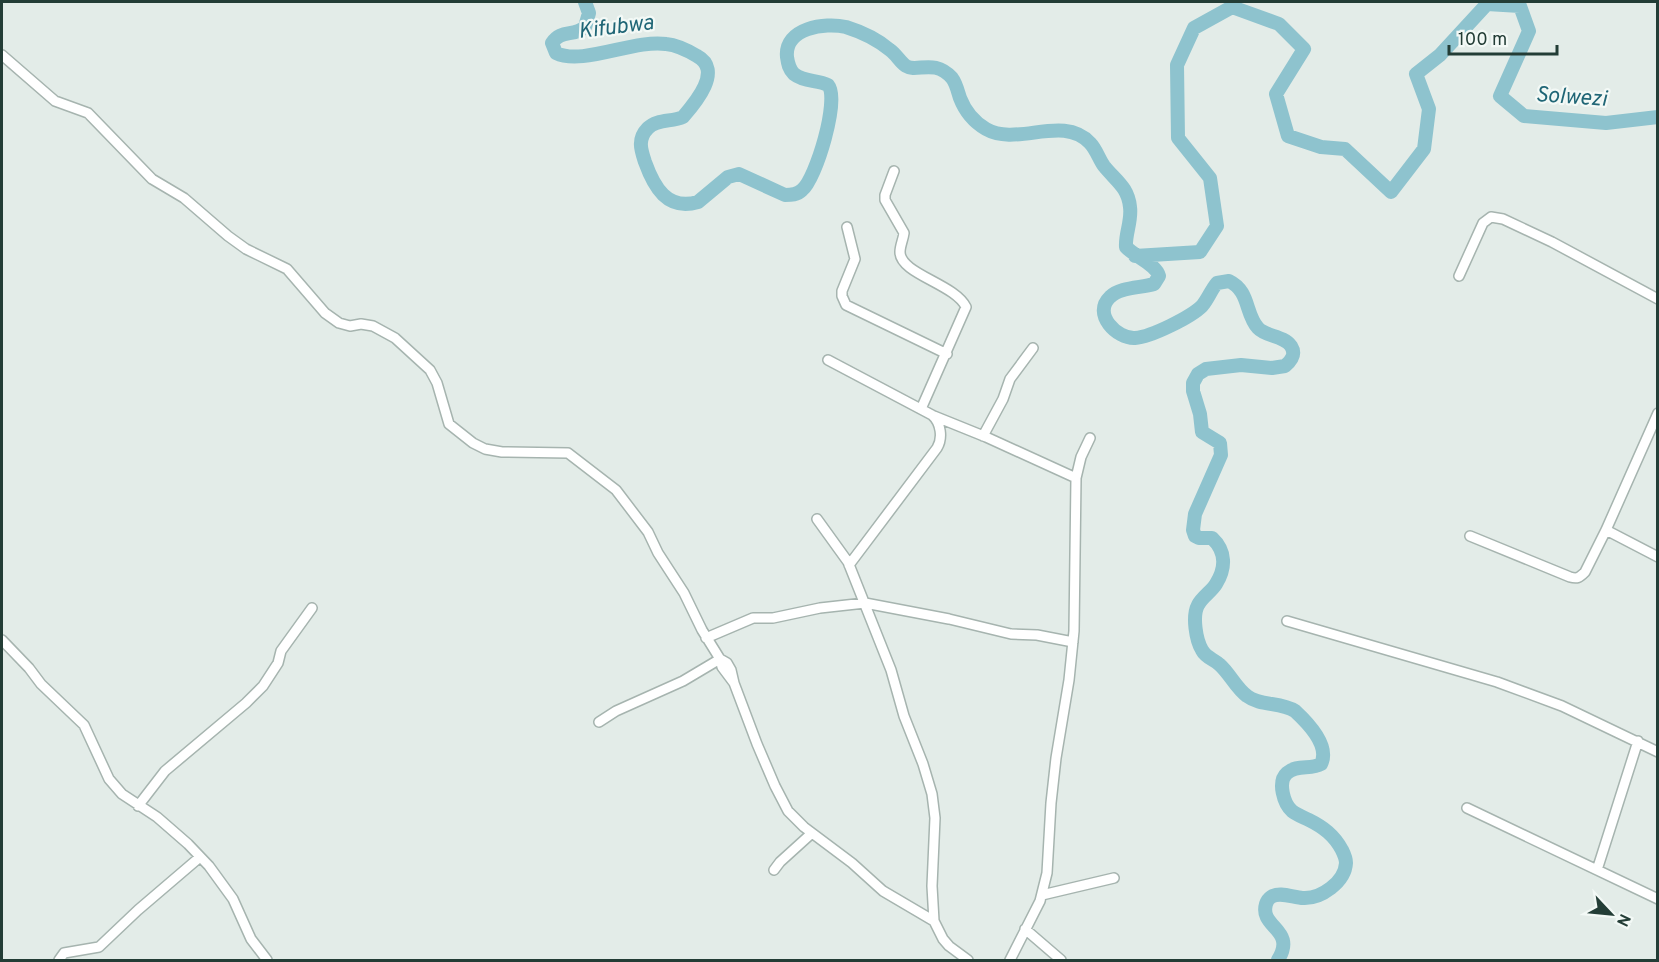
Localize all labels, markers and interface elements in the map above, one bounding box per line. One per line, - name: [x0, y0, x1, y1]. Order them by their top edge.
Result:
- water label: Kifubwa: [577, 10, 656, 46]
- scale bar: [1449, 18, 1557, 56]
- text: 100 m: [1458, 29, 1507, 52]
- water label: Solwezi: [1534, 82, 1609, 114]
- north arrow: [1581, 884, 1641, 944]
- text: N: [1611, 910, 1634, 929]

